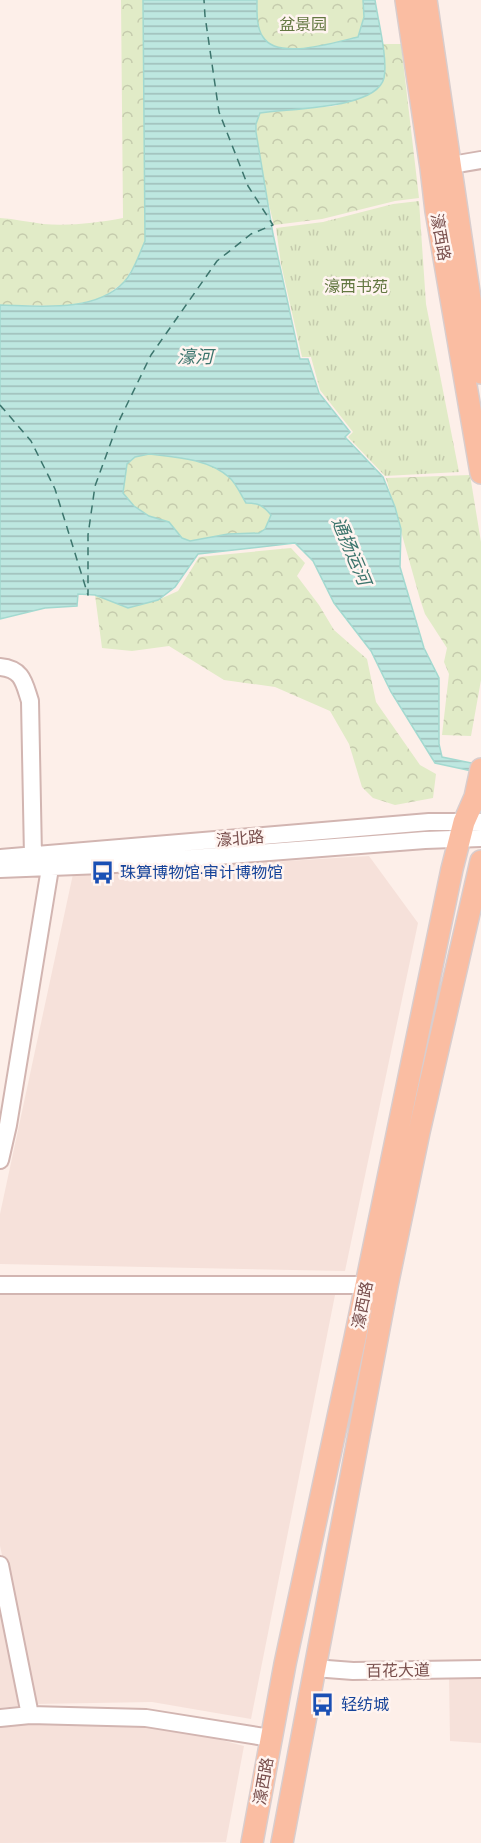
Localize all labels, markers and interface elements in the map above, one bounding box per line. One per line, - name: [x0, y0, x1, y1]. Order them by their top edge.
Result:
- park label: 盆景园: [279, 14, 327, 34]
- street label: 濠西路: [427, 212, 455, 262]
- park label: 濠西书苑: [324, 276, 388, 296]
- water label: 濠河: [177, 345, 216, 368]
- water label: 通扬运河: [327, 513, 377, 591]
- street label: 濠北路: [215, 826, 265, 850]
- bus stop icon: 珠算博物馆·审计博物馆: [89, 859, 115, 885]
- place label: 珠算博物馆·审计博物馆: [120, 862, 283, 882]
- street label: 濠西路: [348, 1280, 376, 1330]
- street label: 百花大道: [366, 1659, 430, 1681]
- bus stop icon: 轻纺城: [310, 1691, 336, 1717]
- place label: 轻纺城: [341, 1694, 389, 1714]
- street label: 濠西路: [249, 1756, 277, 1806]

